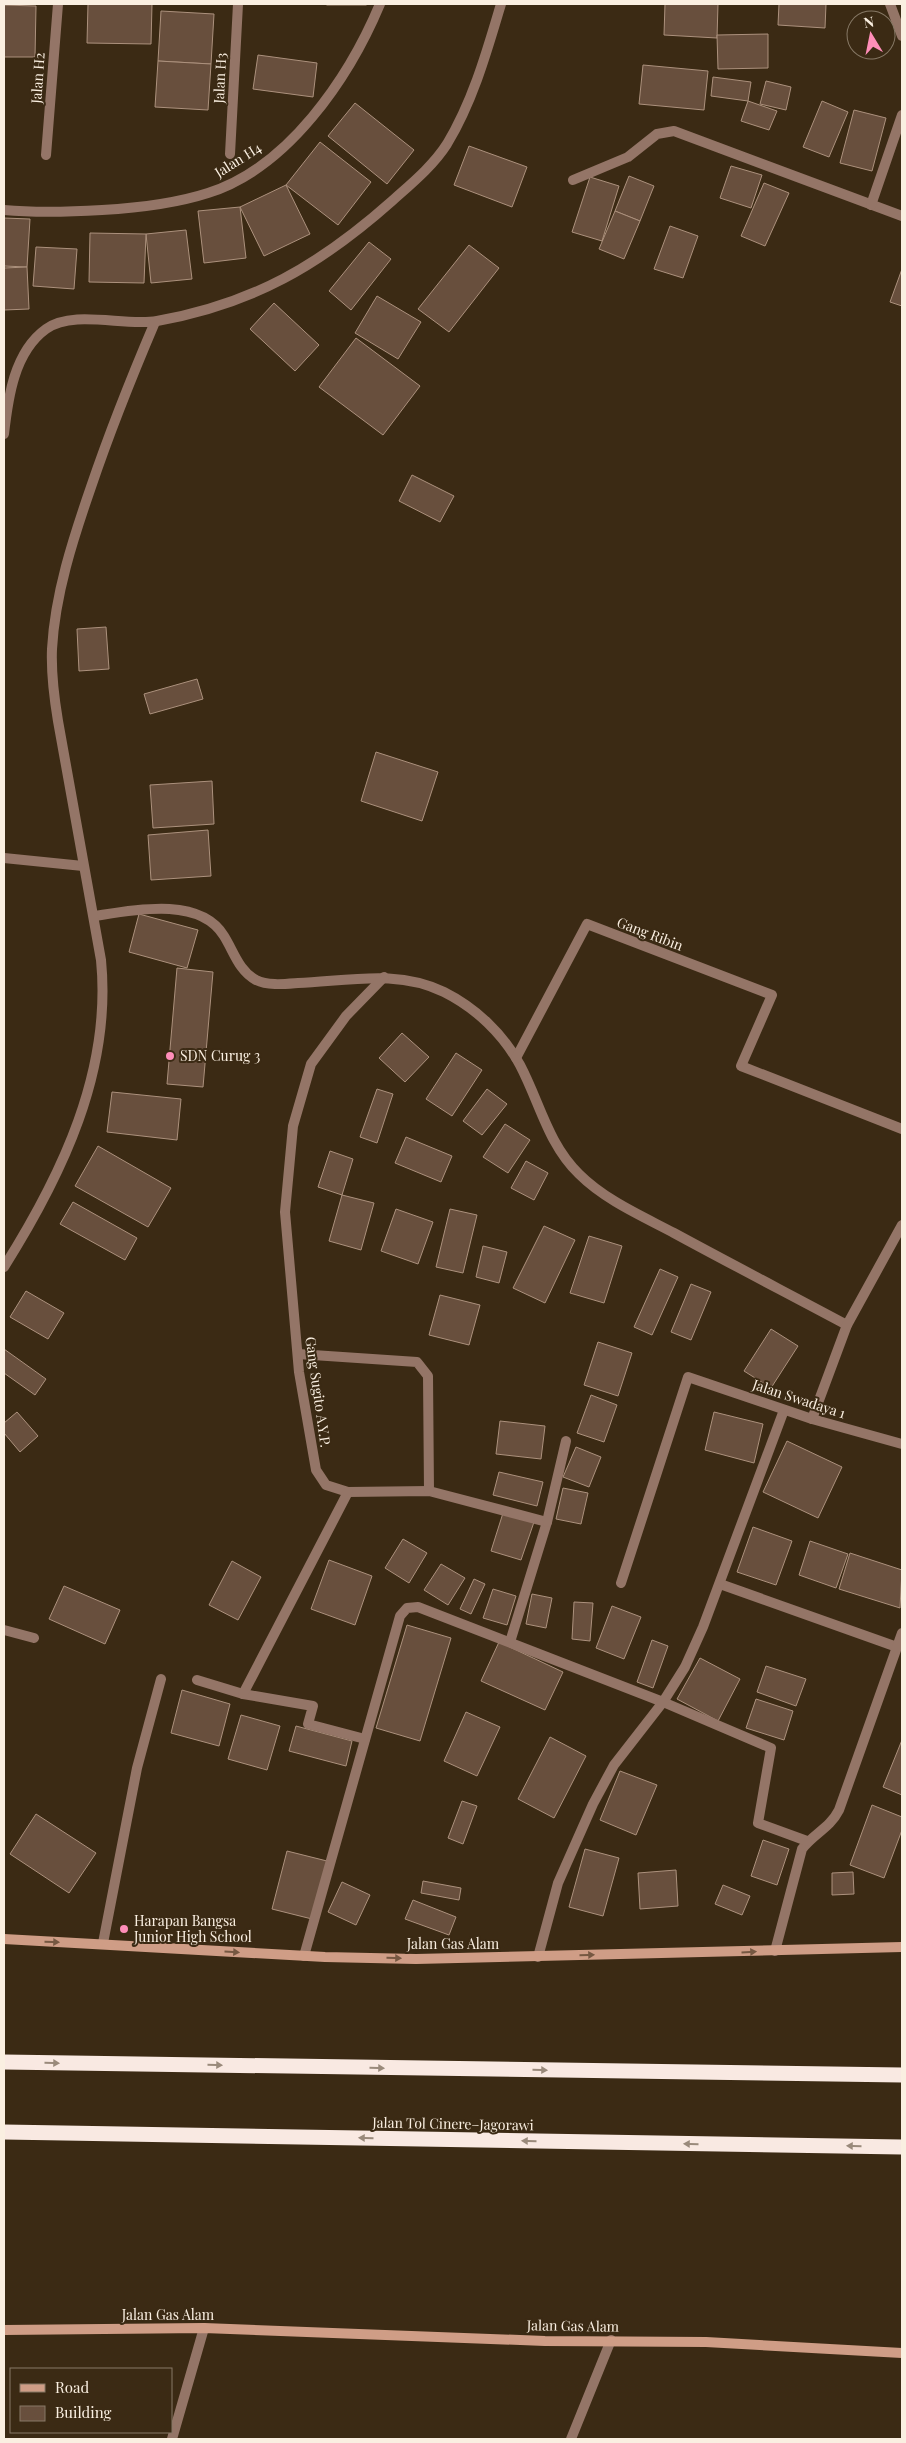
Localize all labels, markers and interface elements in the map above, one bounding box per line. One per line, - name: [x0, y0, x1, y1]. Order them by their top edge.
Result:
- north arrow: [846, 10, 896, 60]
- text: N: [862, 11, 875, 32]
- street label: Jalan H2: [26, 51, 49, 105]
- street label: Jalan H3: [209, 52, 230, 105]
- street label: Jalan H4: [210, 138, 265, 182]
- street label: Gang Ribin: [614, 912, 687, 955]
- place label: SDN Curug 3: [180, 1046, 260, 1065]
- marker: SDN Curug 3: [164, 1050, 176, 1062]
- street label: Gang Sugito A.Y.P.: [301, 1335, 336, 1449]
- street label: Jalan Swadaya 1: [749, 1374, 848, 1423]
- place label: Harapan Bangsa Junior High School: [133, 1911, 252, 1946]
- marker: Harapan Bangsa Junior High School: [118, 1923, 130, 1935]
- street label: Jalan Gas Alam: [406, 1934, 500, 1953]
- one-way arrow: [45, 1938, 61, 1946]
- one-way arrow: [224, 1948, 240, 1956]
- one-way arrow: [741, 1948, 757, 1956]
- one-way arrow: [579, 1951, 595, 1959]
- one-way arrow: [387, 1955, 403, 1963]
- one-way arrow: [45, 2059, 61, 2067]
- one-way arrow: [207, 2062, 223, 2070]
- one-way arrow: [370, 2064, 386, 2072]
- one-way arrow: [532, 2066, 548, 2074]
- street label: Jalan Tol Cinere–Jagorawi: [371, 2113, 534, 2134]
- one-way arrow: [358, 2134, 374, 2142]
- one-way arrow: [520, 2137, 536, 2145]
- one-way arrow: [683, 2140, 699, 2148]
- one-way arrow: [845, 2142, 861, 2150]
- street label: Jalan Gas Alam: [121, 2305, 215, 2324]
- street label: Jalan Gas Alam: [526, 2315, 620, 2336]
- legend: [10, 2368, 172, 2433]
- text: Road: [55, 2377, 89, 2397]
- text: Building: [55, 2402, 112, 2422]

